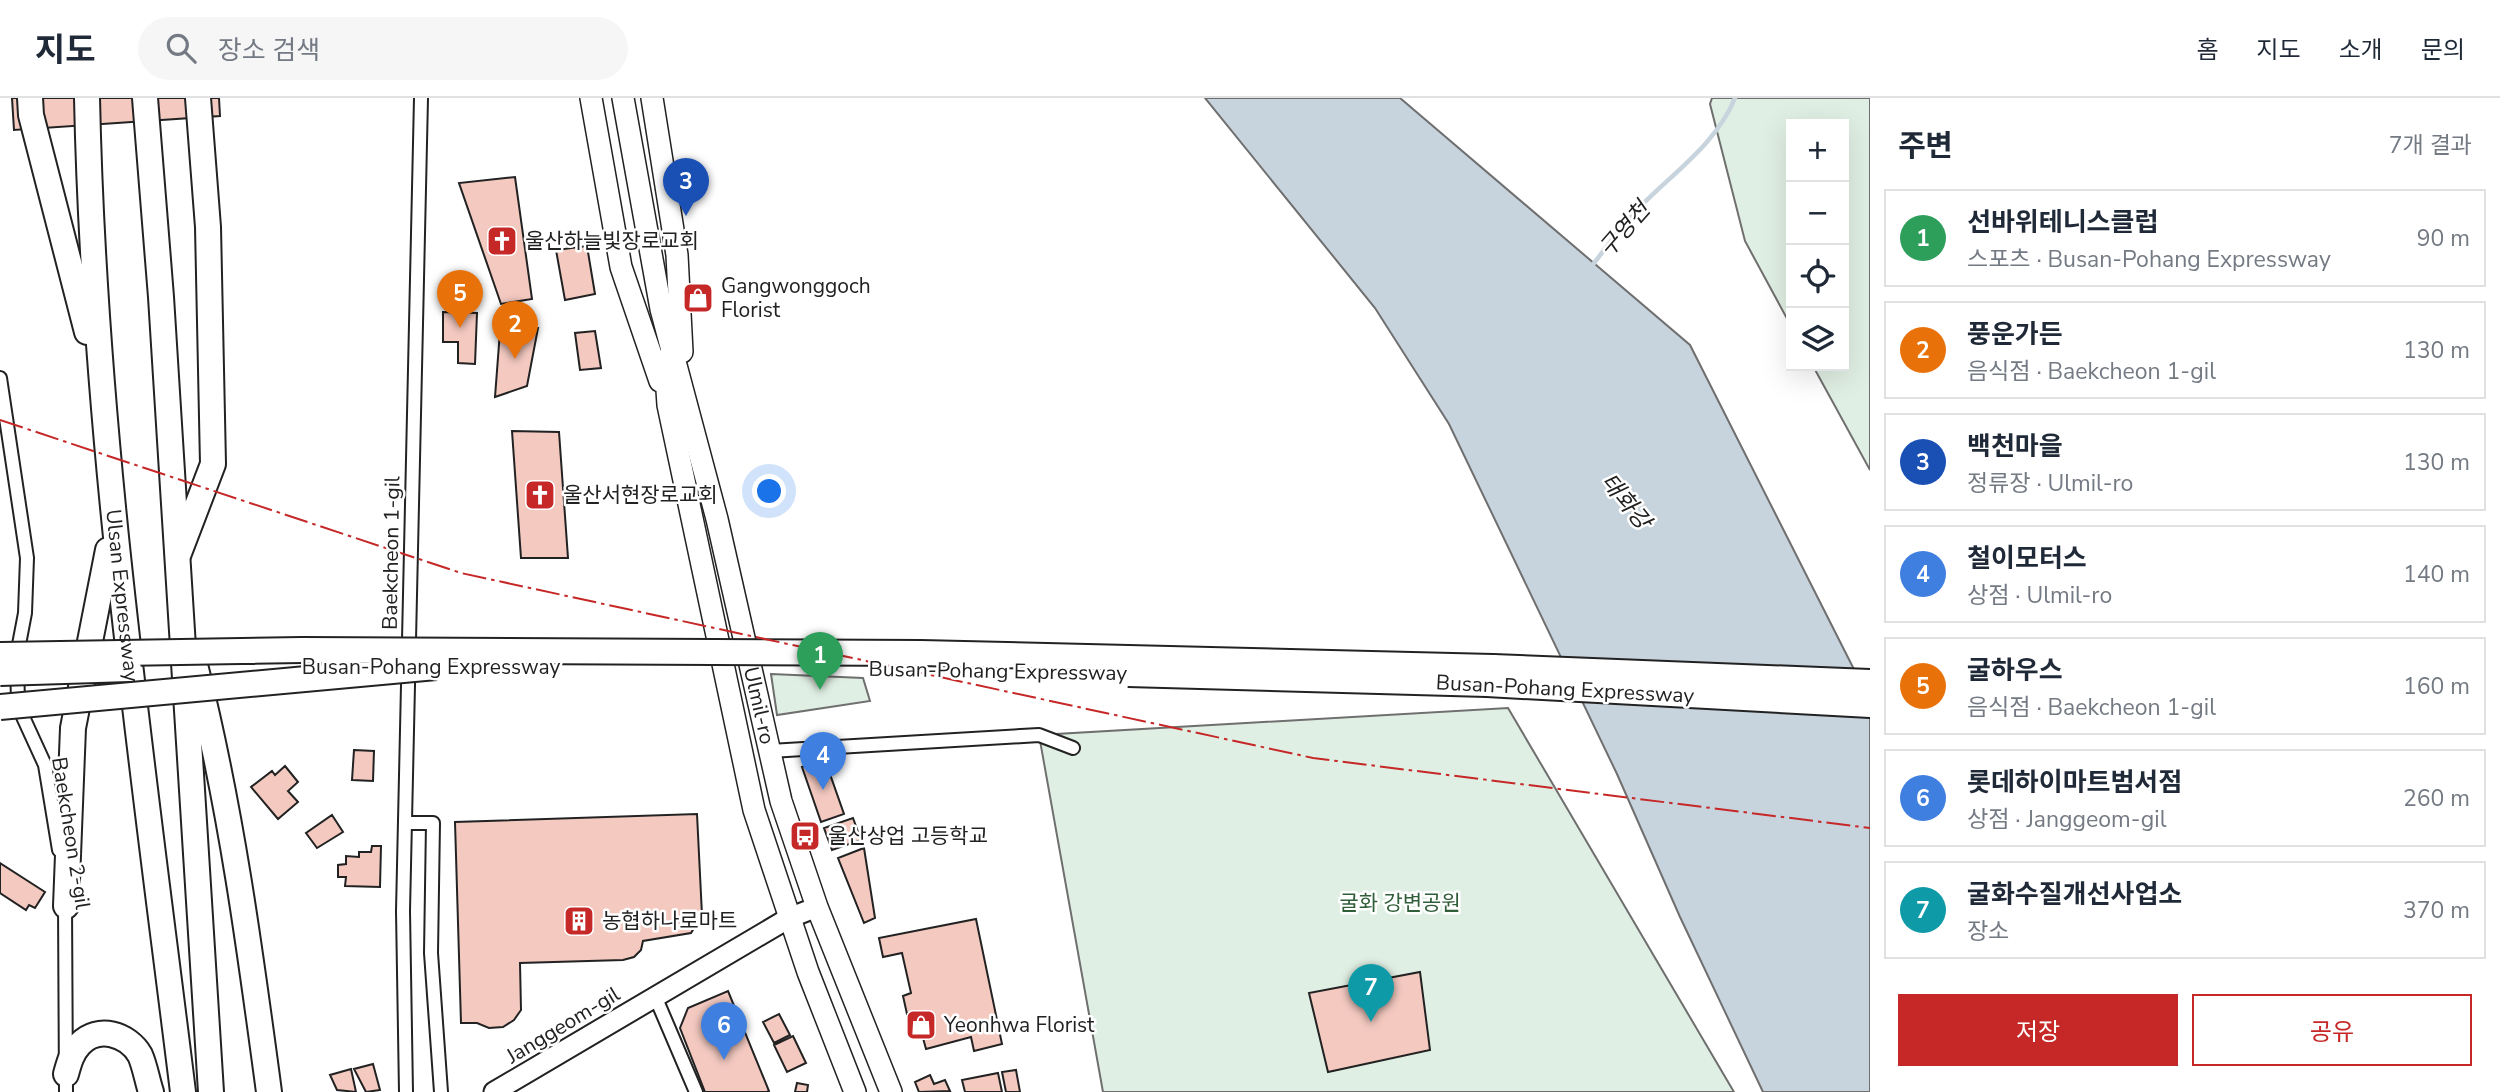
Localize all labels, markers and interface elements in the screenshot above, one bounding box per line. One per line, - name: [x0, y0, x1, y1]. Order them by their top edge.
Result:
- search box: [138, 17, 628, 80]
- text: 지도: [35, 28, 96, 73]
- icon: search: [162, 29, 200, 67]
- text: 장소 검색: [218, 33, 320, 68]
- text: 홈: [2196, 34, 2218, 66]
- text: 지도: [2256, 34, 2301, 66]
- text: 소개: [2339, 34, 2383, 66]
- text: 문의: [2421, 34, 2465, 66]
- map controls: [1786, 119, 1849, 371]
- button: +: [1786, 119, 1849, 182]
- text: 주변: [1898, 126, 1953, 167]
- text: 7개 결과: [2389, 130, 2472, 161]
- pin: 3: [663, 158, 709, 216]
- button: −: [1786, 182, 1849, 245]
- water label: 구영천: [1592, 193, 1659, 263]
- text: 선바위테니스클럽: [1967, 205, 2158, 240]
- text: 1: [1916, 223, 1930, 254]
- text: 90 m: [2417, 223, 2470, 254]
- church icon: 울산하늘빛장로교회: [485, 224, 519, 258]
- place label: 울산하늘빛장로교회: [525, 227, 699, 255]
- text: 스포츠 · Busan-Pohang Expressway: [1967, 244, 2331, 275]
- button: locate: [1786, 245, 1849, 308]
- pin: 5: [437, 270, 483, 328]
- place label: Gangwonggoch Florist: [721, 272, 871, 324]
- shop icon: Gangwonggoch Florist: [681, 281, 715, 315]
- pin: 2: [492, 301, 538, 359]
- button: layers: [1786, 308, 1849, 371]
- text: 풍운가든: [1967, 317, 2063, 352]
- text: 2: [1916, 335, 1930, 366]
- text: 130 m: [2403, 335, 2470, 366]
- text: 음식점 · Baekcheon 1-gil: [1967, 356, 2216, 387]
- text: 백천마을: [1967, 429, 2063, 464]
- text: 3: [1916, 447, 1930, 478]
- text: 130 m: [2403, 447, 2470, 478]
- water label: 태화강: [1594, 467, 1659, 538]
- text: 정류장 · Ulmil-ro: [1967, 468, 2133, 499]
- your location: [752, 474, 786, 508]
- street label: Baekcheon 1-gil: [376, 475, 406, 630]
- church icon: 울산서현장로교회: [523, 478, 557, 512]
- place label: 울산서현장로교회: [563, 481, 718, 509]
- street label: Ulsan Expressway: [99, 508, 146, 684]
- text: 철이모터스: [1967, 541, 2087, 576]
- text: 4: [1916, 559, 1930, 590]
- text: 140 m: [2403, 559, 2470, 590]
- text: 상점 · Ulmil-ro: [1967, 580, 2112, 611]
- pin: 1: [797, 632, 843, 690]
- street label: Busan-Pohang Expressway: [302, 653, 560, 681]
- text: 굴하우스: [1967, 653, 2063, 688]
- street label: Busan-Pohang Expressway: [868, 655, 1128, 687]
- street label: Ulmil-ro: [737, 664, 782, 747]
- street label: Busan-Pohang Expressway: [1435, 668, 1695, 710]
- text: 5: [1916, 671, 1930, 702]
- text: 160 m: [2403, 671, 2470, 702]
- text: 음식점 · Baekcheon 1-gil: [1967, 692, 2216, 723]
- pin: 4: [800, 732, 846, 790]
- street label: Baekcheon 2-gil: [45, 755, 97, 912]
- text: 롯데하이마트범서점: [1967, 765, 2182, 800]
- text: 6: [1916, 783, 1930, 814]
- text: 260 m: [2403, 783, 2470, 814]
- text: 상점 · Janggeom-gil: [1967, 804, 2166, 835]
- bus stop icon: 울산상업 고등학교: [788, 819, 822, 853]
- place label: 울산상업 고등학교: [828, 822, 988, 850]
- text: 굴화수질개선사업소: [1967, 877, 2182, 912]
- park label: 굴화 강변공원: [1339, 889, 1461, 917]
- text: 7: [1916, 895, 1930, 926]
- text: 370 m: [2403, 895, 2470, 926]
- building icon: 농협하나로마트: [562, 904, 596, 938]
- place label: 농협하나로마트: [602, 907, 737, 935]
- text: 장소: [1967, 916, 2009, 947]
- pin: 7: [1348, 964, 1394, 1022]
- street label: Janggeom-gil: [500, 980, 626, 1070]
- button: 저장: [1898, 994, 2178, 1066]
- button: 공유: [2192, 994, 2472, 1066]
- pin: 6: [701, 1002, 747, 1060]
- shop icon: Yeonhwa Florist: [904, 1008, 938, 1042]
- place label: Yeonhwa Florist: [943, 1011, 1095, 1039]

